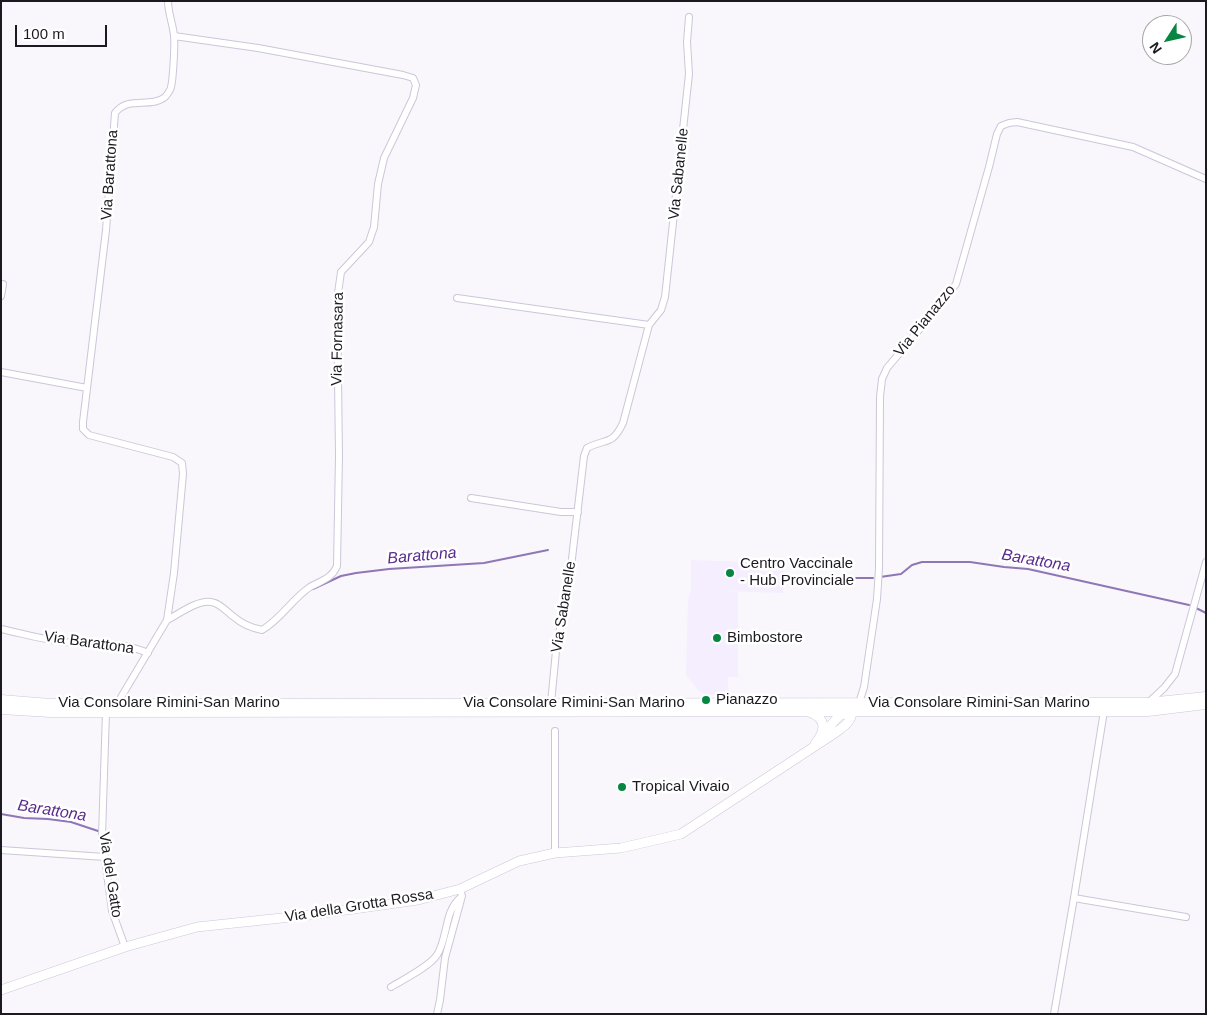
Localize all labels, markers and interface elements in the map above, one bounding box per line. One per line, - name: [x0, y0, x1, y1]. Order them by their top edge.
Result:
- scale bar: [18, 15, 110, 47]
- north arrow: [1142, 15, 1192, 65]
- text: 100 m: [23, 25, 65, 42]
- text: N: [1146, 39, 1165, 57]
- street label: Via Sabanelle: [665, 127, 693, 221]
- street label: Via Barattona: [98, 129, 122, 221]
- street label: Via Pianazzo: [891, 281, 959, 361]
- street label: Via Fornasara: [328, 292, 348, 386]
- water label: Barattona: [387, 543, 457, 569]
- water label: Barattona: [1000, 546, 1072, 576]
- place label: Centro Vaccinale - Hub Provinciale: [740, 555, 854, 590]
- street label: Via Sabanelle: [548, 560, 580, 654]
- marker: Centro Vaccinale - Hub Provinciale: [724, 567, 736, 579]
- street label: Via Barattona: [43, 628, 135, 658]
- place label: Bimbostore: [727, 629, 803, 647]
- marker: Bimbostore: [711, 632, 723, 644]
- place label: Pianazzo: [716, 691, 778, 709]
- street label: Via Consolare Rimini-San Marino: [58, 694, 280, 712]
- street label: Via Consolare Rimini-San Marino: [463, 694, 685, 712]
- marker: Pianazzo: [700, 694, 712, 706]
- street label: Via Consolare Rimini-San Marino: [868, 694, 1090, 712]
- place label: Tropical Vivaio: [632, 778, 730, 796]
- marker: Tropical Vivaio: [616, 781, 628, 793]
- water label: Barattona: [16, 796, 88, 826]
- street label: Via del Gatto: [94, 831, 126, 919]
- street label: Via della Grotta Rossa: [284, 885, 434, 927]

